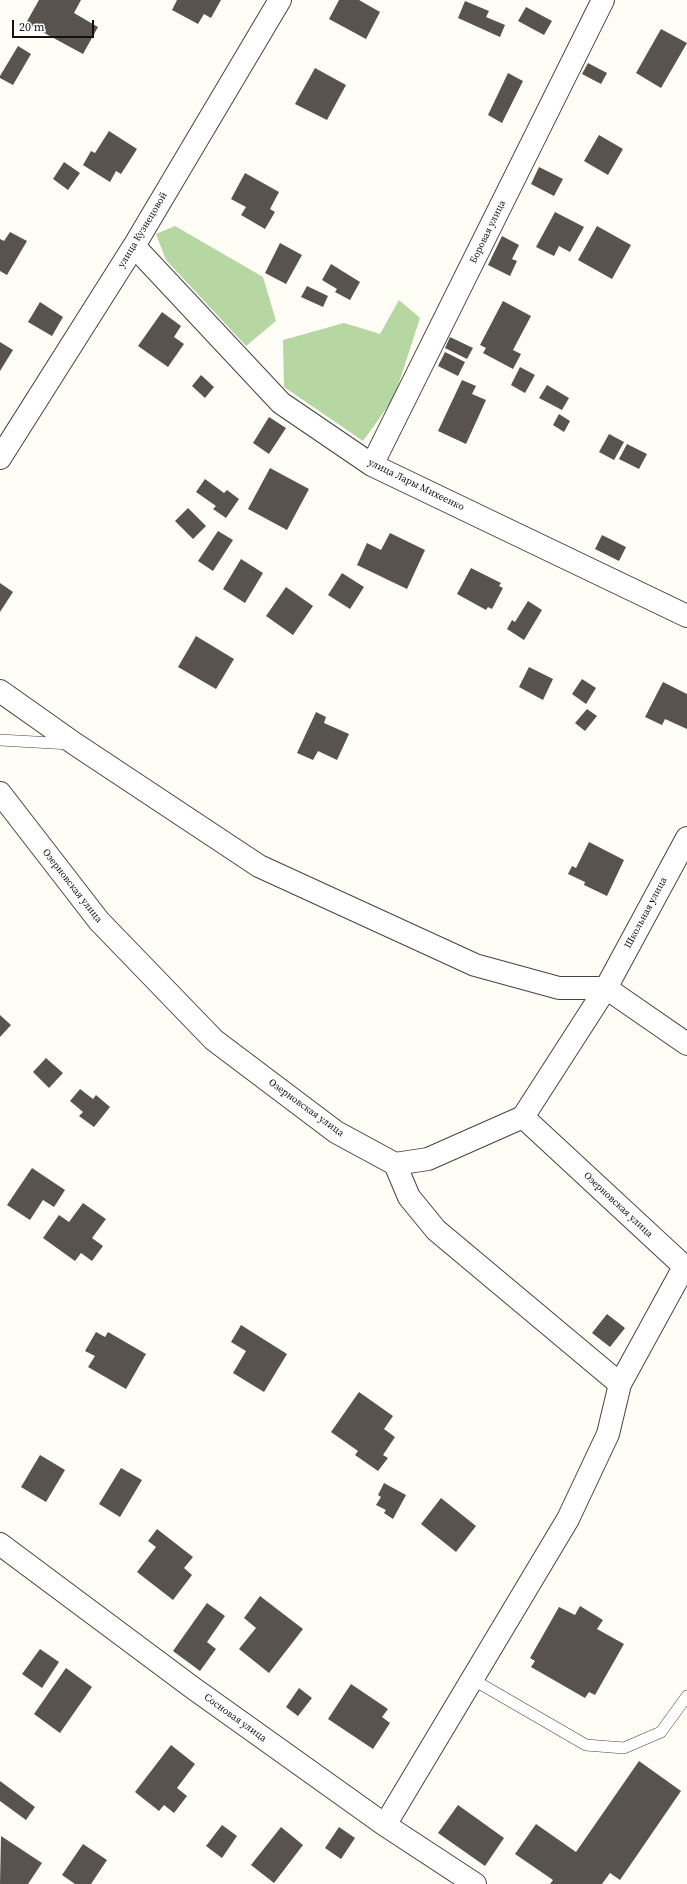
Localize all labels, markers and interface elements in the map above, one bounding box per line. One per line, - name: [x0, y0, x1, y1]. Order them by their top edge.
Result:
- scale bar: [14, 12, 96, 38]
- text: 20 m: [19, 19, 45, 35]
- street label: улица Кузнецовой: [116, 190, 170, 270]
- street label: Боровая улица: [467, 198, 509, 266]
- street label: улица Лары Михеенко: [366, 456, 466, 514]
- street label: Озерновская улица: [39, 847, 105, 925]
- street label: Школьная улица: [622, 875, 670, 951]
- street label: Озерновская улица: [266, 1077, 346, 1139]
- street label: Озерновская улица: [581, 1170, 655, 1240]
- street label: Сосновая улица: [201, 1691, 269, 1745]

